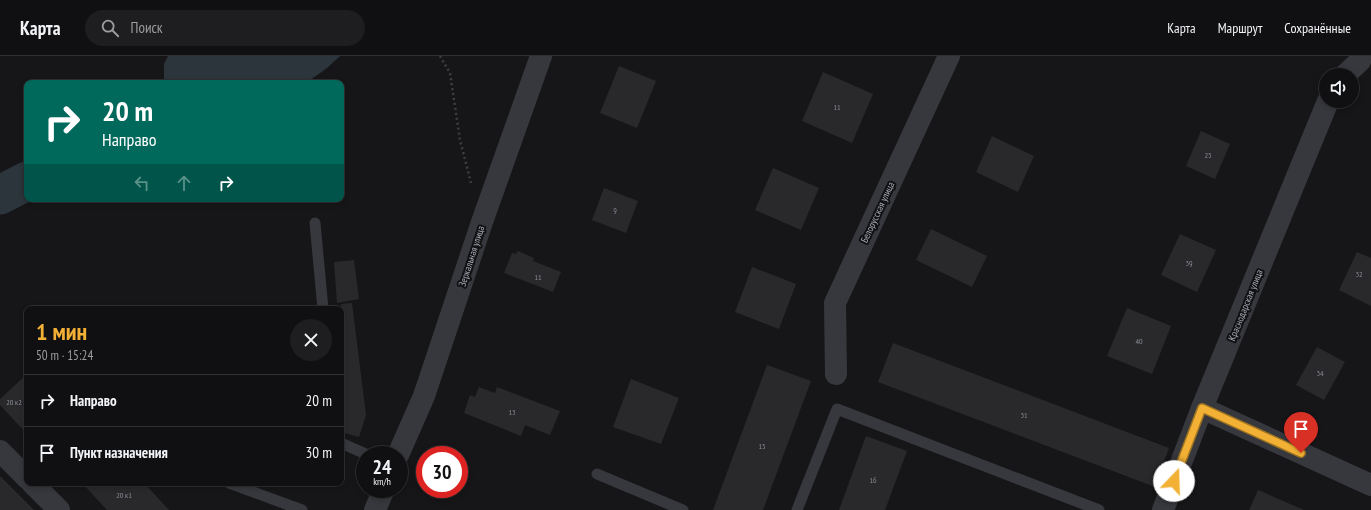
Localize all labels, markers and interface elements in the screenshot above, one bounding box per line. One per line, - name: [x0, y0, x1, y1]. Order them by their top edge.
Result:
- search box: [85, 10, 365, 46]
- text: Карта: [20, 16, 61, 40]
- icon: search: [99, 17, 121, 39]
- text: Поиск: [131, 18, 163, 37]
- text: Карта: [1167, 19, 1196, 37]
- text: Маршрут: [1218, 19, 1262, 37]
- text: Сохранённые: [1284, 19, 1351, 37]
- map controls: [1319, 68, 1359, 108]
- button: sound: [1319, 68, 1359, 108]
- text: 20 m: [102, 92, 153, 129]
- icon: right: [36, 96, 88, 148]
- house number: 11: [833, 102, 841, 112]
- text: Направо: [102, 128, 157, 151]
- house number: 25: [1204, 150, 1212, 160]
- icon: left: [131, 172, 153, 194]
- icon: ahead: [173, 172, 195, 194]
- icon: right: [215, 172, 237, 194]
- street label: Белорусская улица: [858, 180, 897, 245]
- house number: 9: [613, 205, 617, 215]
- street label: Зеркальная улица: [456, 224, 487, 288]
- house number: 39: [1185, 258, 1193, 268]
- street label: Краснодарская улица: [1225, 267, 1266, 343]
- house number: 32: [1355, 269, 1363, 279]
- house number: 11: [534, 272, 542, 282]
- text: 1 мин: [36, 316, 87, 347]
- button: close: [290, 319, 332, 361]
- house number: 40: [1135, 336, 1143, 346]
- text: 50 m · 15:24: [36, 347, 93, 364]
- house number: 34: [1316, 368, 1324, 378]
- icon: right: [36, 390, 58, 412]
- text: Направо: [70, 391, 117, 410]
- text: 20 m: [306, 391, 332, 410]
- house number: 20 к2: [6, 397, 22, 407]
- house number: 13: [508, 407, 516, 417]
- house number: 31: [1020, 410, 1028, 420]
- pin: [1284, 412, 1318, 453]
- icon: arrive: [1290, 418, 1312, 440]
- house number: 15: [758, 441, 766, 451]
- icon: arrive: [36, 442, 58, 464]
- text: Пункт назначения: [70, 443, 168, 462]
- text: 30 m: [306, 443, 332, 462]
- speed limit sign: 30: [416, 446, 468, 498]
- text: 24: [372, 454, 392, 480]
- position arrow: [1153, 460, 1195, 502]
- text: km/h: [373, 475, 391, 488]
- house number: 16: [869, 475, 877, 485]
- house number: 20 к1: [116, 490, 132, 500]

